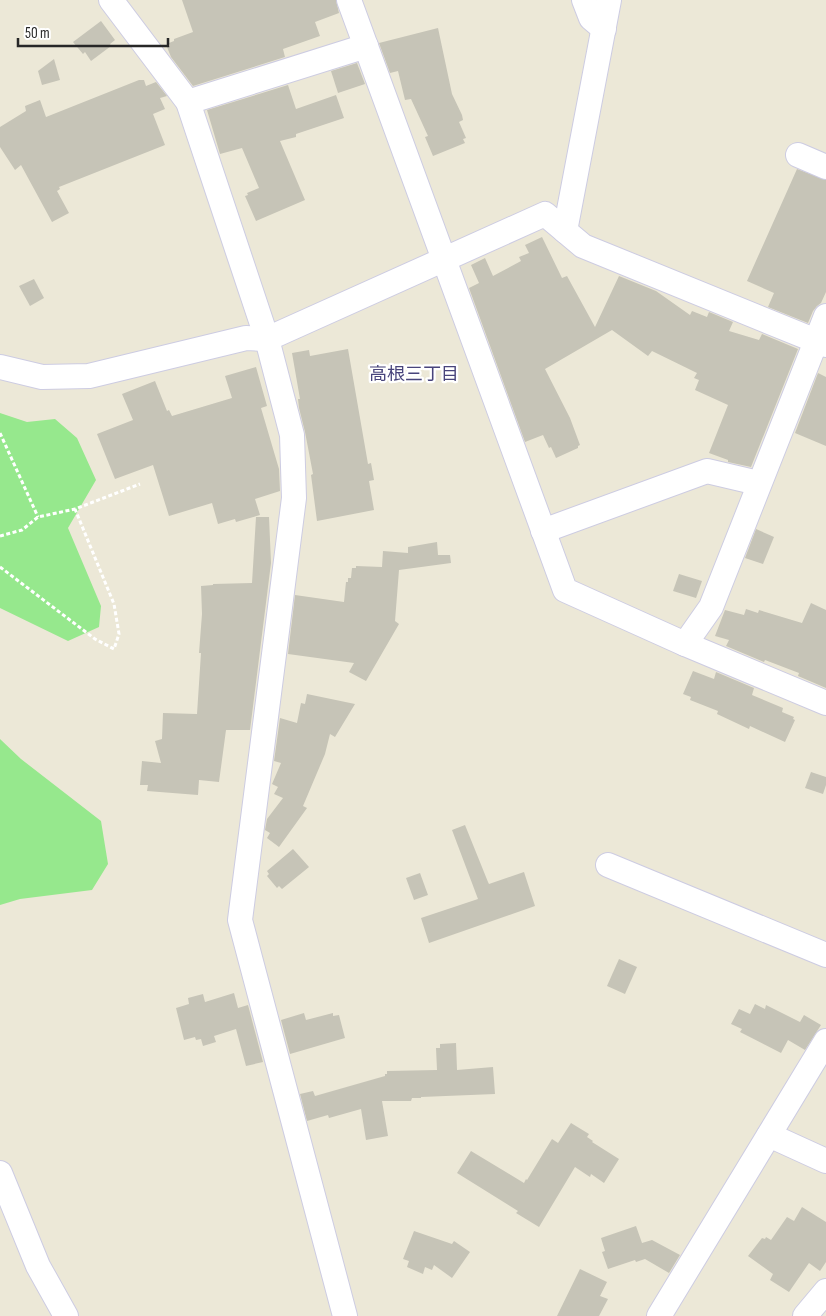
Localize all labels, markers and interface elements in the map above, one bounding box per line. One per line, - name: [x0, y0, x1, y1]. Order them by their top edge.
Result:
- scale bar: [18, 15, 168, 47]
- text: 50 m: [25, 24, 50, 43]
- district label: 高根三丁目: [369, 364, 459, 385]

